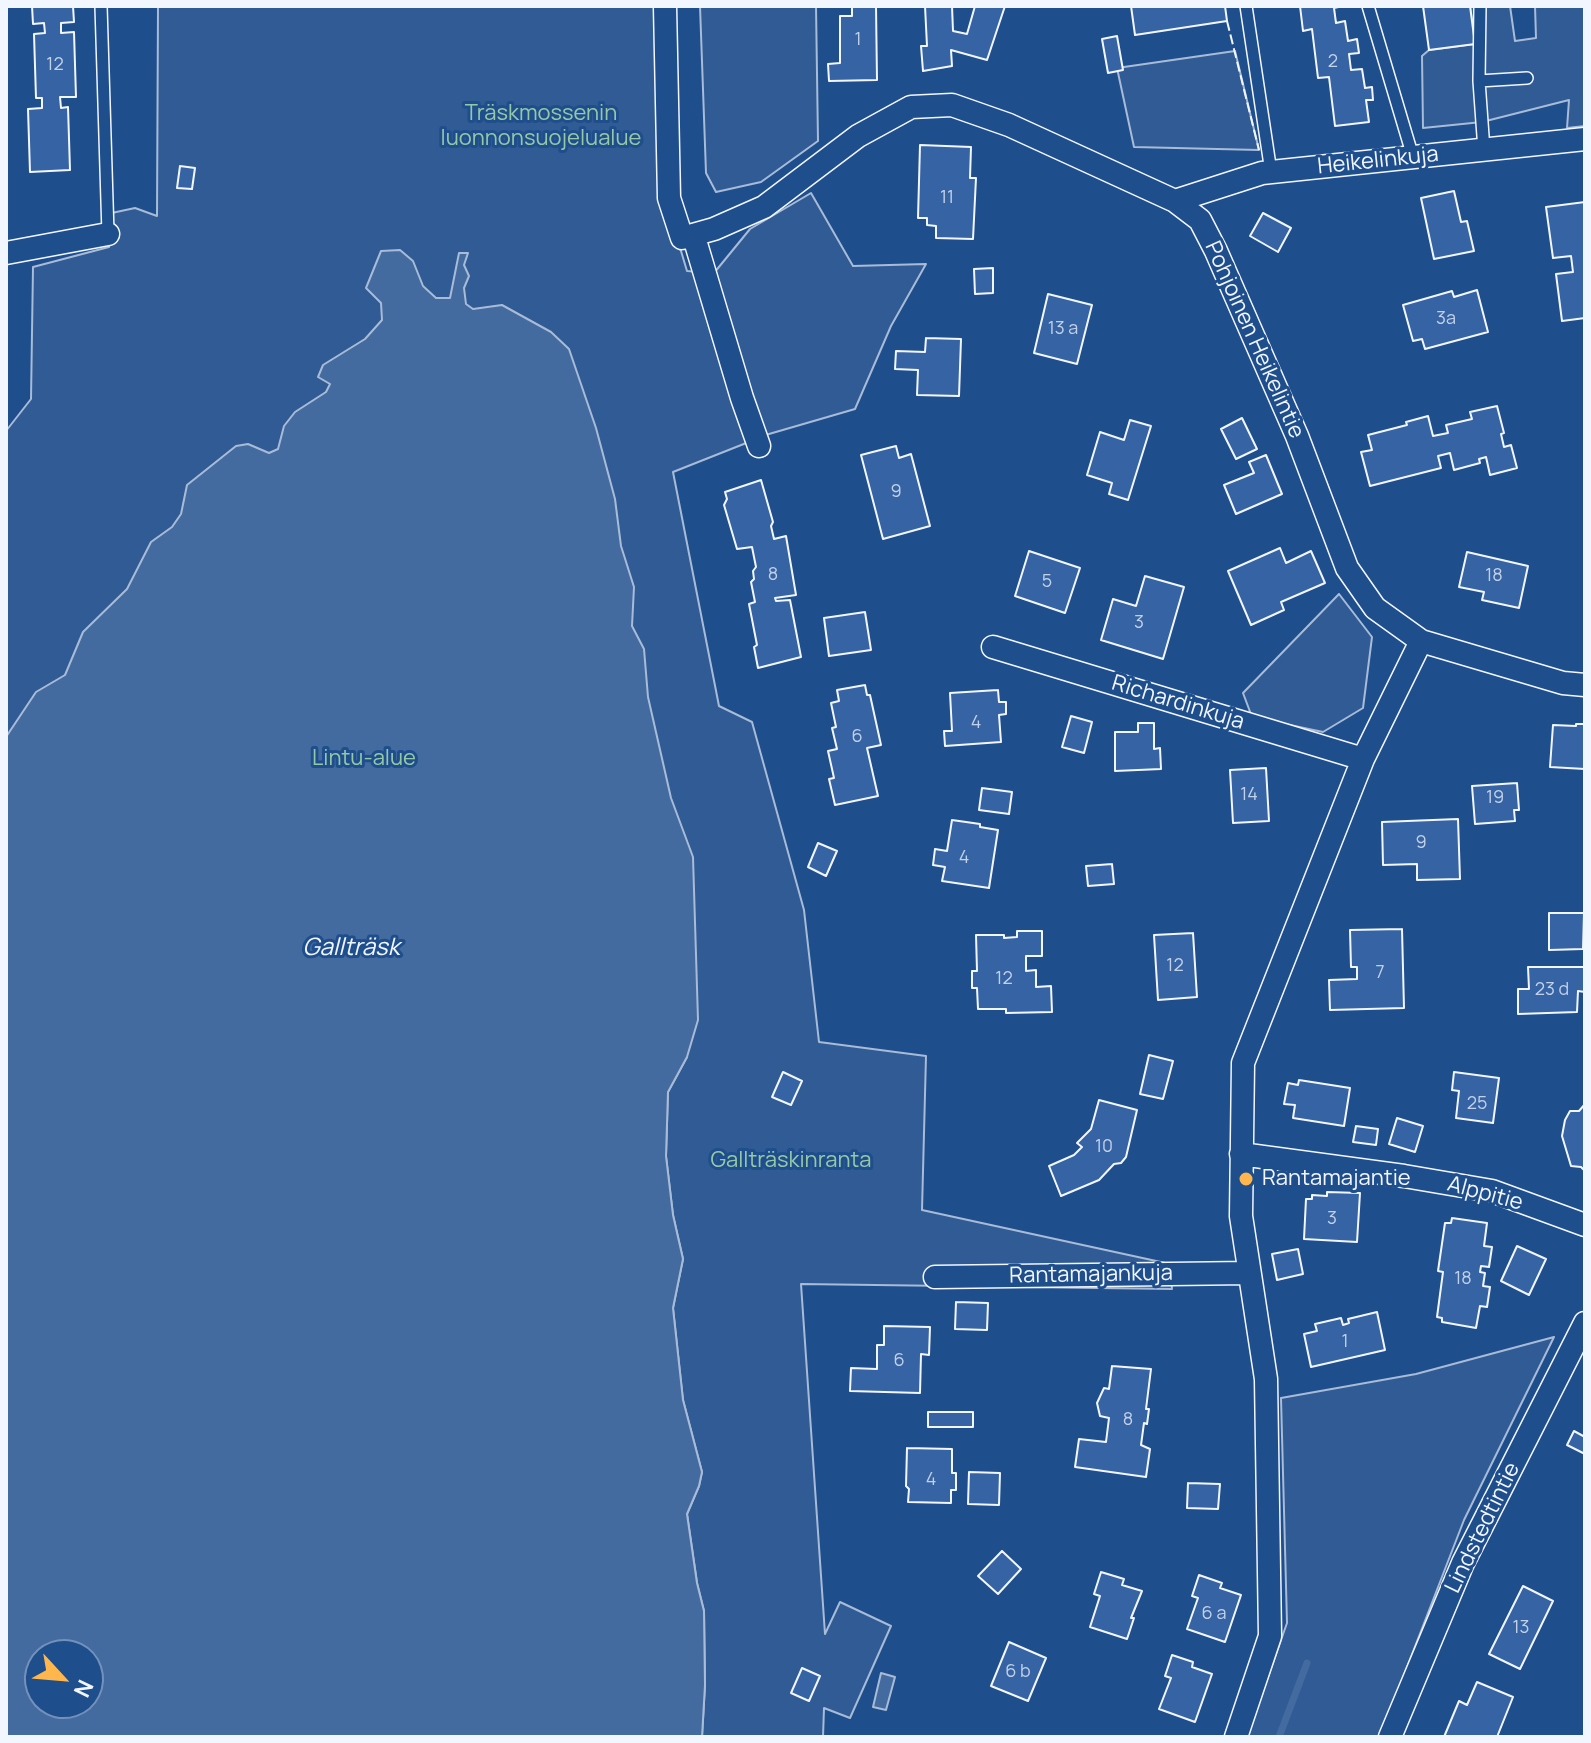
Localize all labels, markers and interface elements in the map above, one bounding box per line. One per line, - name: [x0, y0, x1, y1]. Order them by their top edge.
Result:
- house number: 1: [854, 29, 862, 51]
- house number: 2: [1328, 51, 1338, 73]
- house number: 12: [46, 54, 64, 76]
- park label: Träskmossenin luonnonsuojelualue: [441, 101, 641, 152]
- street label: Heikelinkuja: [1316, 142, 1440, 180]
- house number: 11: [940, 187, 954, 209]
- street label: Pohjoinen Heikelintie: [1199, 237, 1309, 443]
- house number: 3a: [1436, 308, 1456, 330]
- house number: 13 a: [1048, 318, 1078, 340]
- house number: 9: [890, 481, 902, 503]
- house number: 8: [768, 564, 778, 586]
- house number: 18: [1485, 565, 1503, 587]
- house number: 5: [1042, 571, 1052, 593]
- house number: 3: [1134, 612, 1144, 634]
- street label: Richardinkuja: [1109, 670, 1247, 736]
- house number: 4: [971, 712, 981, 734]
- house number: 6: [851, 726, 863, 748]
- park label: Lintu-alue: [312, 746, 416, 772]
- house number: 14: [1240, 784, 1258, 806]
- house number: 19: [1486, 787, 1504, 809]
- house number: 9: [1415, 832, 1427, 854]
- house number: 4: [959, 847, 969, 869]
- water label: Gallträsk: [302, 934, 400, 962]
- house number: 12: [1166, 955, 1184, 977]
- house number: 7: [1375, 962, 1385, 984]
- house number: 12: [995, 968, 1013, 990]
- house number: 23 d: [1535, 979, 1569, 1001]
- house number: 25: [1467, 1093, 1487, 1115]
- house number: 10: [1095, 1136, 1113, 1158]
- park label: Gallträskinranta: [710, 1148, 872, 1174]
- place label: Rantamajantie: [1262, 1166, 1411, 1192]
- marker: Rantamajantie: [1237, 1170, 1255, 1188]
- street label: Alppitie: [1444, 1171, 1526, 1217]
- house number: 3: [1327, 1208, 1337, 1230]
- street label: Rantamajankuja: [1009, 1260, 1173, 1290]
- house number: 18: [1454, 1268, 1472, 1290]
- house number: 1: [1341, 1331, 1349, 1353]
- house number: 6: [893, 1350, 905, 1372]
- house number: 8: [1123, 1409, 1133, 1431]
- street label: Lindstedtintie: [1440, 1458, 1526, 1598]
- house number: 4: [926, 1469, 936, 1491]
- house number: 6 a: [1202, 1603, 1226, 1625]
- house number: 13: [1513, 1617, 1529, 1639]
- north arrow: [24, 1639, 104, 1719]
- house number: 6 b: [1005, 1661, 1031, 1683]
- text: N: [67, 1675, 101, 1702]

